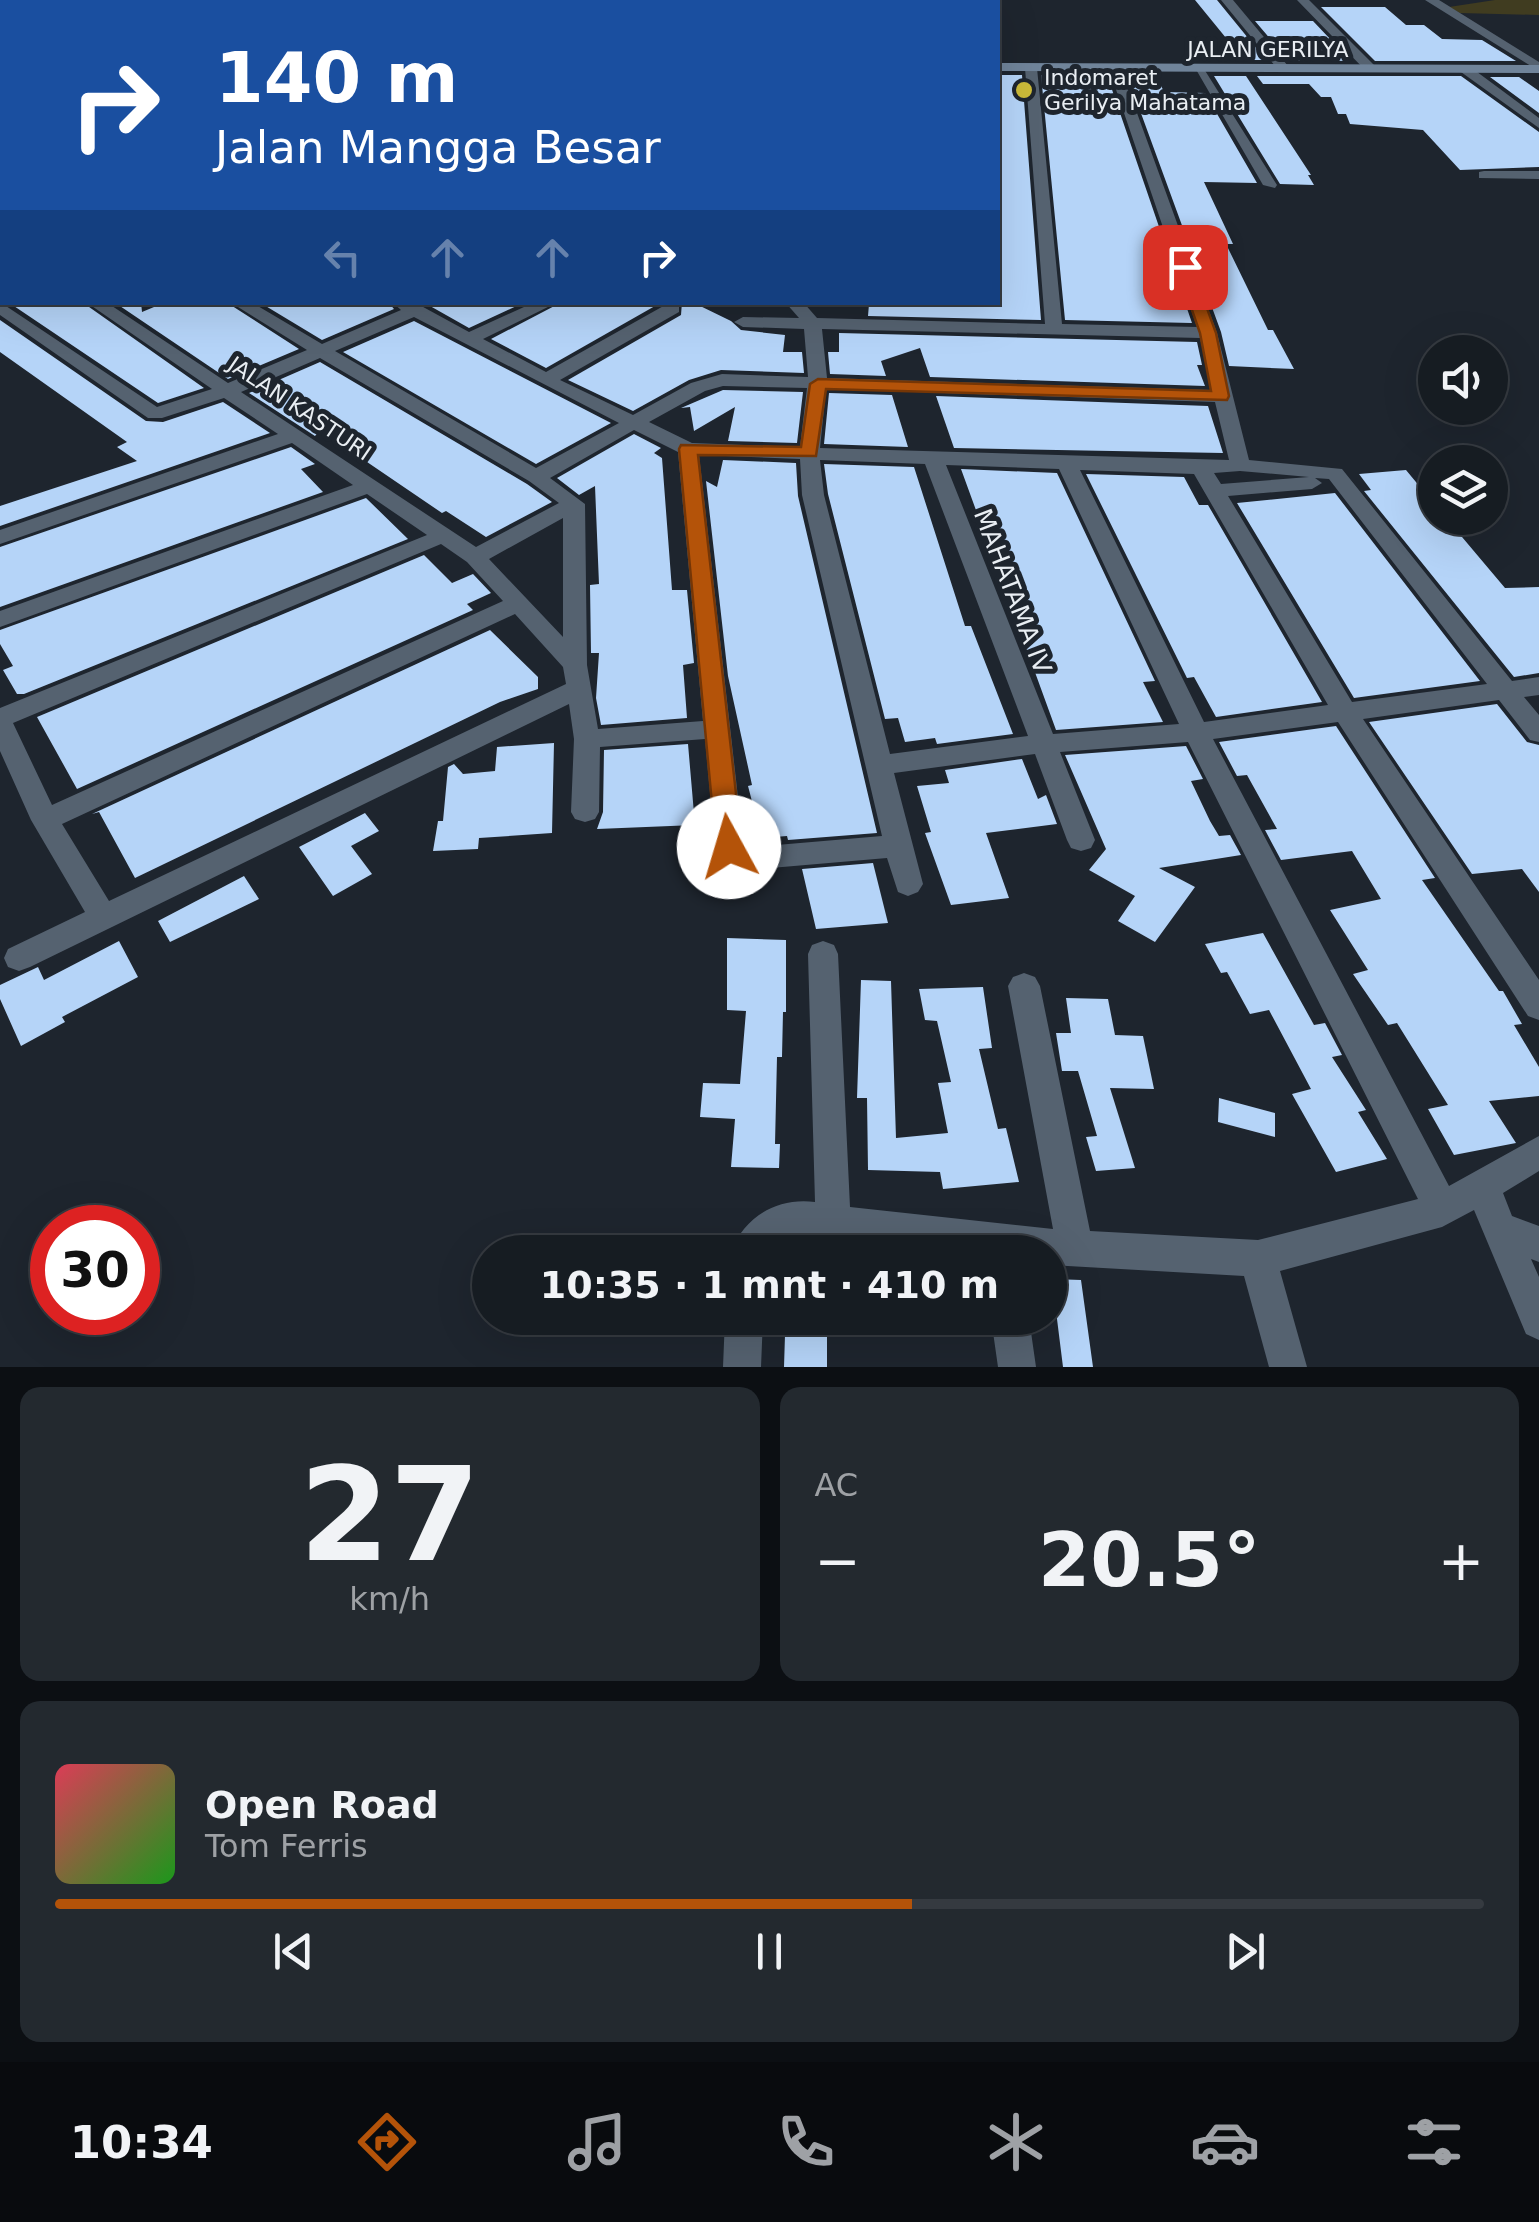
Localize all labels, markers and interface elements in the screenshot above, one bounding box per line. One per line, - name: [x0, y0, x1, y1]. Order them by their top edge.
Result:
- text: 140 m: [215, 37, 458, 119]
- street label: JALAN GERILYA: [1185, 37, 1349, 62]
- icon: right: [50, 40, 180, 170]
- place label: Indomaret Gerilya Mahatama: [1044, 65, 1246, 115]
- marker: Indomaret Gerilya Mahatama: [1013, 79, 1035, 101]
- text: Jalan Mangga Besar: [215, 121, 661, 174]
- pin: [1143, 225, 1228, 310]
- icon: left: [315, 230, 370, 285]
- icon: ahead: [420, 230, 475, 285]
- icon: ahead: [525, 230, 580, 285]
- icon: right: [630, 230, 685, 285]
- icon: arrive: [1158, 240, 1213, 295]
- map controls: [1418, 335, 1508, 535]
- button: sound: [1418, 335, 1508, 425]
- street label: JALAN KASTURI: [222, 350, 376, 465]
- button: layers: [1418, 445, 1508, 535]
- street label: MAHATAMA IV: [968, 505, 1057, 678]
- position arrow: [677, 795, 781, 899]
- speed limit sign: 30: [30, 1205, 160, 1335]
- text: 10:35 · 1 mnt · 410 m: [540, 1263, 999, 1307]
- text: 27: [299, 1439, 480, 1591]
- text: AC: [815, 1466, 858, 1504]
- text: 20.5°: [1038, 1516, 1261, 1604]
- text: −: [815, 1529, 861, 1593]
- text: +: [1438, 1529, 1484, 1593]
- text: km/h: [349, 1580, 430, 1618]
- text: Open Road: [205, 1783, 439, 1827]
- text: Tom Ferris: [205, 1827, 368, 1865]
- icon: previous: [266, 1924, 321, 1979]
- icon: pause: [742, 1924, 797, 1979]
- icon: next: [1218, 1924, 1273, 1979]
- icon: directions: [352, 2107, 422, 2177]
- icon: music: [562, 2107, 632, 2177]
- icon: phone: [771, 2107, 841, 2177]
- icon: climate: [981, 2107, 1051, 2177]
- icon: car: [1190, 2107, 1260, 2177]
- icon: filters: [1399, 2107, 1469, 2177]
- text: 10:34: [70, 2116, 213, 2169]

